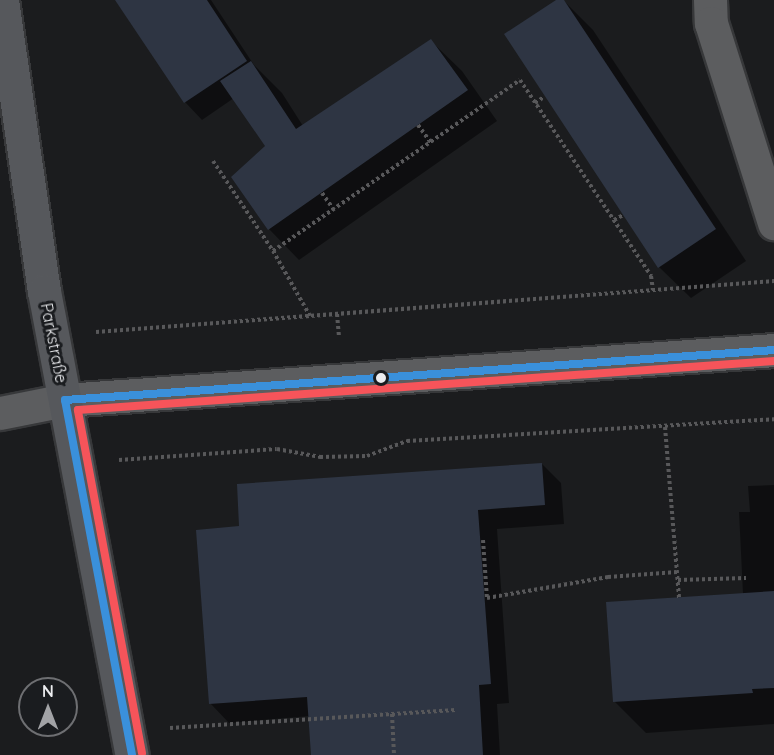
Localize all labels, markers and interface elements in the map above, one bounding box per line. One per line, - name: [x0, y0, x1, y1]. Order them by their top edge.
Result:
- street label: Parkstraße: [37, 301, 71, 385]
- unlabelled marker: [375, 372, 387, 384]
- north arrow: [18, 677, 78, 737]
- text: N: [42, 681, 54, 701]

